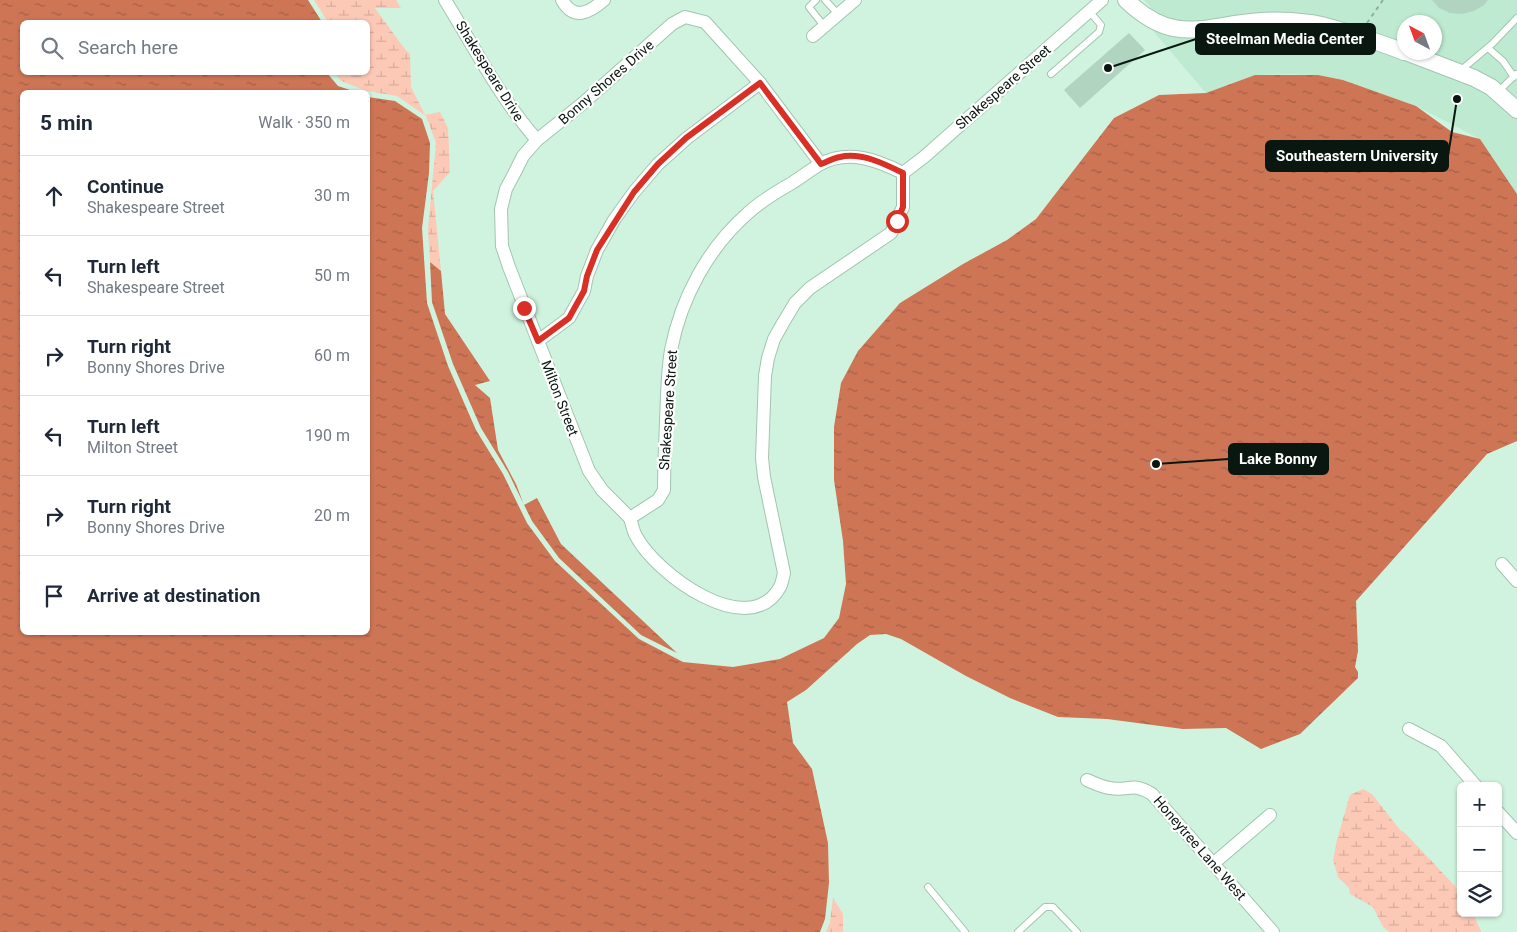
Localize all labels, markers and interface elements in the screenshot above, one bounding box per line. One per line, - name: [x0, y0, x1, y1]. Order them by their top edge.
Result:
- north arrow: [1397, 15, 1442, 60]
- street label: Shakespeare Drive: [453, 18, 527, 124]
- search box: [20, 20, 370, 75]
- callout: Steelman Media Center: [1196, 24, 1375, 54]
- text: Steelman Media Center: [1206, 30, 1365, 48]
- icon: search: [38, 34, 66, 62]
- text: Search here: [78, 36, 178, 59]
- street label: Bonny Shores Drive: [555, 36, 657, 128]
- street label: Shakespeare Street: [952, 41, 1054, 133]
- text: 5 min: [40, 111, 93, 135]
- text: Walk · 350 m: [258, 113, 350, 132]
- callout: Southeastern University: [1266, 141, 1448, 171]
- text: Southeastern University: [1276, 147, 1438, 165]
- text: Continue: [87, 175, 164, 198]
- icon: ahead: [40, 182, 68, 210]
- text: 30 m: [314, 186, 350, 205]
- text: Shakespeare Street: [87, 198, 225, 217]
- route start: [886, 210, 909, 233]
- text: Turn left: [87, 255, 160, 278]
- icon: left: [40, 262, 68, 290]
- text: 50 m: [314, 266, 350, 285]
- text: Shakespeare Street: [87, 278, 225, 297]
- route end: [513, 297, 536, 320]
- text: Turn right: [87, 335, 171, 358]
- icon: right: [40, 342, 68, 370]
- text: 60 m: [314, 346, 350, 365]
- street label: Shakespeare Street: [656, 349, 680, 471]
- text: Bonny Shores Drive: [87, 358, 225, 377]
- street label: Milton Street: [538, 358, 582, 438]
- text: Turn left: [87, 415, 160, 438]
- icon: left: [40, 422, 68, 450]
- text: 190 m: [305, 426, 350, 445]
- text: Milton Street: [87, 438, 178, 457]
- callout: Lake Bonny: [1229, 444, 1328, 474]
- text: Lake Bonny: [1239, 450, 1318, 468]
- text: Turn right: [87, 495, 171, 518]
- icon: right: [40, 502, 68, 530]
- text: 20 m: [314, 506, 350, 525]
- text: Bonny Shores Drive: [87, 518, 225, 537]
- icon: arrive: [40, 582, 68, 610]
- text: Arrive at destination: [87, 584, 260, 607]
- map controls: [1457, 782, 1502, 917]
- button: +: [1457, 782, 1502, 827]
- street label: Honeytree Lane West: [1151, 793, 1250, 904]
- button: −: [1457, 827, 1502, 872]
- button: layers: [1457, 872, 1502, 917]

